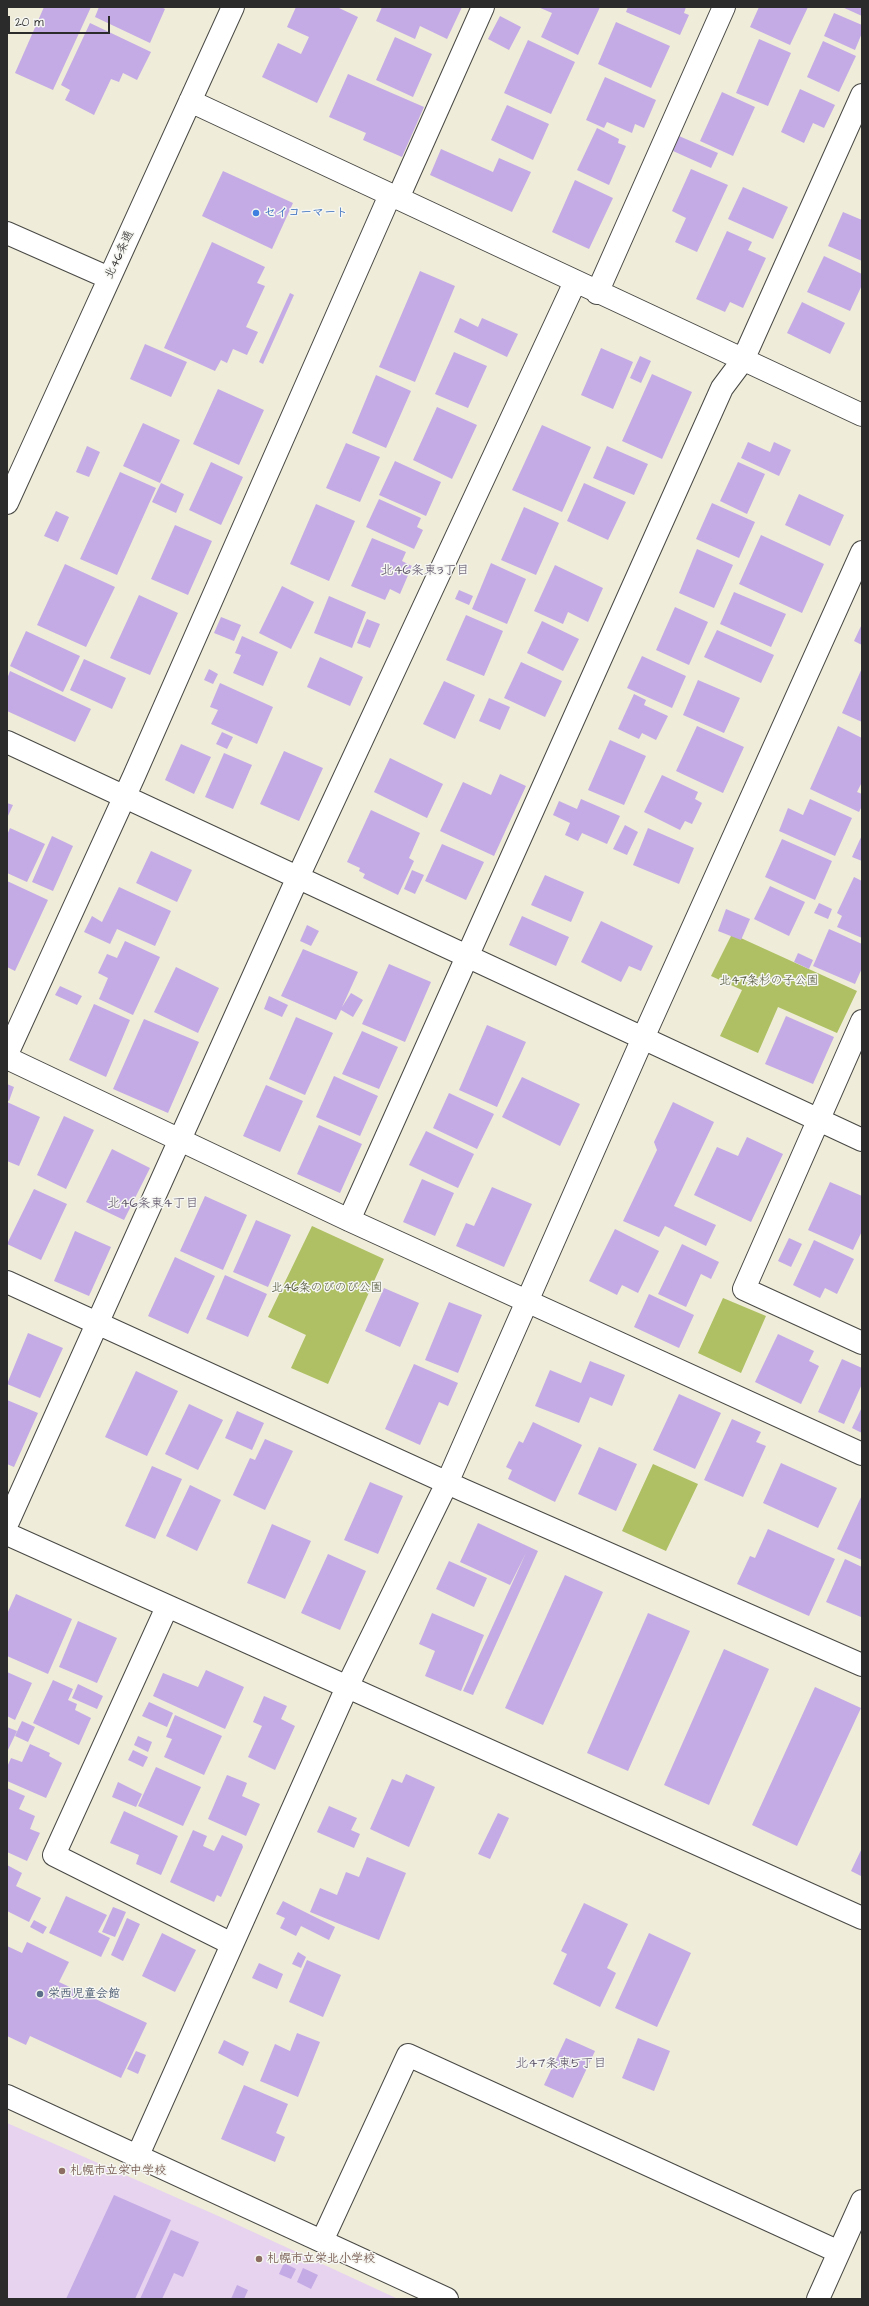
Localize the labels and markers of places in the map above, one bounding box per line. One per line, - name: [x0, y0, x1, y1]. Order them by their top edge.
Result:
- place label: セイコーマート: [264, 206, 348, 220]
- marker: セイコーマート: [251, 208, 261, 218]
- place label: 栄西児童会館: [48, 1987, 120, 2001]
- marker: 栄西児童会館: [35, 1989, 45, 1999]
- place label: 札幌市立栄中学校: [70, 2164, 166, 2178]
- marker: 札幌市立栄中学校: [57, 2166, 67, 2176]
- place label: 札幌市立栄北小学校: [267, 2252, 375, 2266]
- marker: 札幌市立栄北小学校: [254, 2254, 264, 2264]

